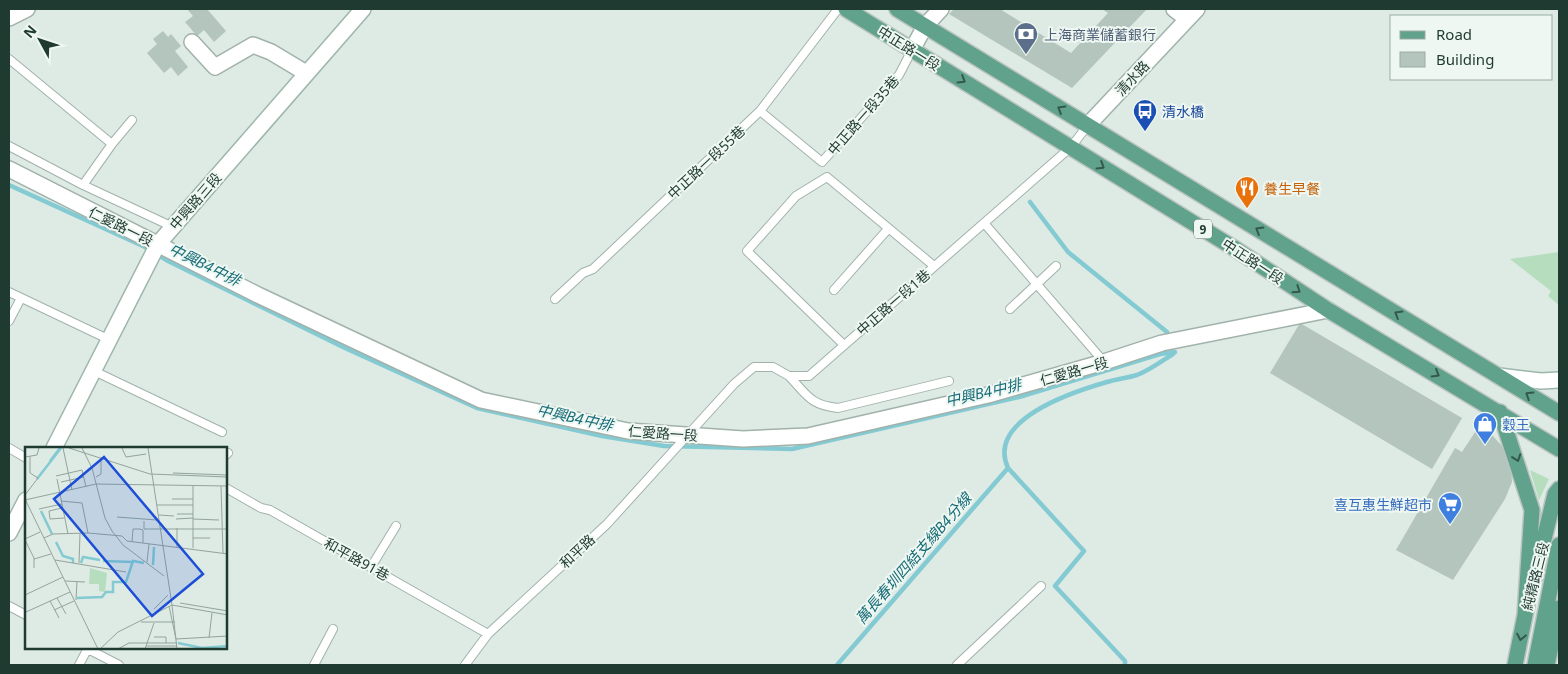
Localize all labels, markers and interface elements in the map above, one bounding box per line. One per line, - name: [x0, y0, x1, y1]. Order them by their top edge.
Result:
- north arrow: [15, 15, 65, 65]
- legend: [1390, 15, 1553, 80]
- text: N: [19, 21, 41, 42]
- street label: 中正路一段: [874, 21, 944, 75]
- bank icon: 上海商業儲蓄銀行: [1013, 21, 1039, 55]
- text: Road: [1436, 24, 1472, 44]
- place label: 上海商業儲蓄銀行: [1044, 25, 1156, 44]
- text: Building: [1436, 49, 1494, 69]
- street label: 清水路: [1111, 56, 1153, 100]
- street label: 中正路一段35巷: [823, 71, 903, 159]
- one-way arrow: [957, 74, 966, 84]
- bus stop icon: 清水橋: [1132, 98, 1158, 132]
- place label: 清水橋: [1162, 102, 1204, 121]
- one-way arrow: [1057, 105, 1066, 115]
- street label: 中正路一段55巷: [663, 121, 749, 203]
- one-way arrow: [1095, 159, 1104, 169]
- street label: 中興路三段: [165, 168, 225, 234]
- restaurant icon: 養生早餐: [1234, 175, 1260, 209]
- place label: 養生早餐: [1264, 179, 1320, 198]
- street label: 仁愛路一段: [85, 202, 157, 250]
- road number: 9: [1194, 220, 1212, 238]
- one-way arrow: [1255, 226, 1264, 236]
- street label: 中正路一段: [1218, 234, 1288, 288]
- water label: 中興B4中排: [166, 238, 246, 291]
- street label: 中正路一段1巷: [852, 265, 934, 339]
- one-way arrow: [1292, 283, 1301, 293]
- one-way arrow: [1394, 311, 1403, 321]
- street label: 仁愛路一段: [1038, 352, 1110, 390]
- one-way arrow: [1431, 368, 1440, 378]
- water label: 中興B4中排: [943, 373, 1025, 410]
- one-way arrow: [1526, 391, 1535, 401]
- water label: 中興B4中排: [535, 399, 617, 435]
- shop icon: 穀王: [1472, 411, 1498, 445]
- place label: 穀王: [1502, 415, 1530, 434]
- street label: 仁愛路一段: [627, 421, 699, 445]
- inset map: [25, 447, 228, 649]
- one-way arrow: [1511, 453, 1521, 462]
- water label: 萬長春圳四結支線B4分線: [851, 487, 977, 628]
- supermarket icon: 喜互惠生鮮超市: [1437, 491, 1463, 525]
- place label: 喜互惠生鮮超市: [1334, 495, 1432, 514]
- street label: 和平路: [555, 530, 599, 572]
- street label: 和平路91巷: [321, 533, 393, 585]
- street label: 純精路三段: [1517, 540, 1553, 612]
- one-way arrow: [1516, 632, 1526, 641]

